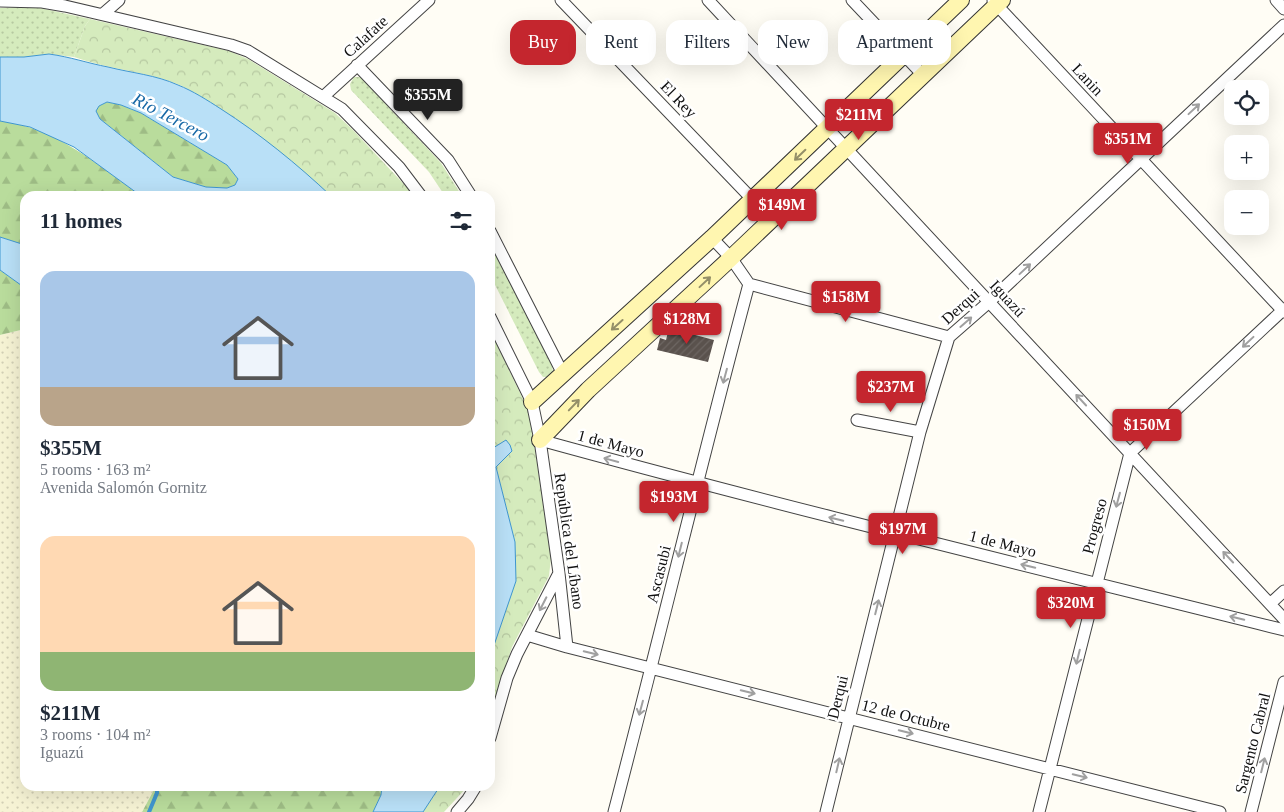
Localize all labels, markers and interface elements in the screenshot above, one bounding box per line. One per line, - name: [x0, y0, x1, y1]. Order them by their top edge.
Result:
- street label: Calafate: [340, 12, 391, 61]
- chip: Buy: [510, 20, 576, 65]
- chip: Rent: [586, 20, 656, 65]
- chip: Filters: [666, 20, 748, 65]
- chip: New: [758, 20, 828, 65]
- chip: Apartment: [838, 20, 951, 65]
- street label: Lanin: [1069, 60, 1107, 99]
- pin: $355M: [393, 78, 463, 121]
- street label: El Rey: [657, 78, 700, 122]
- map controls: [1224, 80, 1269, 235]
- button: locate: [1224, 80, 1269, 125]
- text: $355M: [404, 86, 452, 103]
- water label: Río Tercero: [129, 88, 213, 145]
- pin: $211M: [824, 98, 894, 141]
- one-way arrow: [1188, 103, 1200, 115]
- text: $211M: [836, 106, 882, 123]
- pin: $351M: [1093, 122, 1163, 165]
- text: $351M: [1104, 130, 1152, 147]
- button: +: [1224, 135, 1269, 180]
- one-way arrow: [794, 148, 806, 160]
- pin: $149M: [747, 188, 817, 231]
- button: −: [1224, 190, 1269, 235]
- text: $149M: [758, 196, 806, 213]
- icon: filters: [447, 207, 475, 235]
- text: 11 homes: [40, 209, 122, 233]
- one-way arrow: [1018, 263, 1031, 275]
- one-way arrow: [699, 276, 711, 288]
- street label: Iguazú: [986, 277, 1029, 321]
- pin: $158M: [811, 280, 881, 323]
- street label: Derqui: [938, 285, 984, 328]
- text: $158M: [822, 288, 870, 305]
- pin: $128M: [652, 302, 722, 345]
- icon: home: [213, 303, 303, 393]
- text: $128M: [663, 310, 711, 327]
- one-way arrow: [960, 316, 973, 328]
- one-way arrow: [611, 319, 623, 331]
- one-way arrow: [1242, 336, 1255, 348]
- one-way arrow: [720, 367, 729, 383]
- pin: $237M: [856, 370, 926, 413]
- text: $237M: [867, 378, 915, 395]
- one-way arrow: [1075, 393, 1087, 406]
- one-way arrow: [568, 399, 580, 411]
- pin: $150M: [1112, 408, 1182, 451]
- text: $150M: [1123, 416, 1171, 433]
- street label: 1 de Mayo: [575, 426, 646, 462]
- text: $355M: [40, 436, 102, 460]
- one-way arrow: [604, 455, 620, 464]
- text: 5 rooms · 163 m²: [40, 461, 151, 478]
- street label: República del Líbano: [551, 472, 588, 611]
- text: Avenida Salomón Gornitz: [40, 479, 207, 496]
- pin: $193M: [639, 480, 709, 523]
- text: $193M: [650, 488, 698, 505]
- one-way arrow: [1112, 491, 1122, 507]
- street label: Progreso: [1079, 496, 1111, 556]
- pin: $197M: [868, 512, 938, 555]
- one-way arrow: [829, 514, 845, 523]
- text: $197M: [879, 520, 927, 537]
- street label: 1 de Mayo: [967, 527, 1038, 561]
- one-way arrow: [675, 542, 684, 558]
- street label: Ascasubi: [643, 543, 674, 605]
- one-way arrow: [1222, 550, 1234, 563]
- one-way arrow: [1021, 561, 1037, 570]
- icon: home: [213, 568, 303, 658]
- pin: $320M: [1036, 586, 1106, 629]
- text: $320M: [1047, 594, 1095, 611]
- one-way arrow: [538, 596, 547, 611]
- one-way arrow: [873, 599, 882, 615]
- one-way arrow: [1229, 613, 1245, 622]
- one-way arrow: [582, 649, 598, 658]
- one-way arrow: [1072, 649, 1082, 665]
- street label: Derqui: [824, 673, 852, 721]
- one-way arrow: [740, 688, 756, 698]
- street label: Sargento Cabral: [1232, 690, 1274, 796]
- street label: 12 de Octubre: [860, 696, 952, 735]
- one-way arrow: [636, 699, 645, 715]
- text: $211M: [40, 701, 101, 725]
- text: 3 rooms · 104 m²: [40, 726, 151, 743]
- one-way arrow: [897, 728, 913, 737]
- text: Iguazú: [40, 744, 84, 761]
- one-way arrow: [833, 757, 843, 773]
- one-way arrow: [1259, 757, 1268, 773]
- one-way arrow: [1072, 772, 1088, 781]

